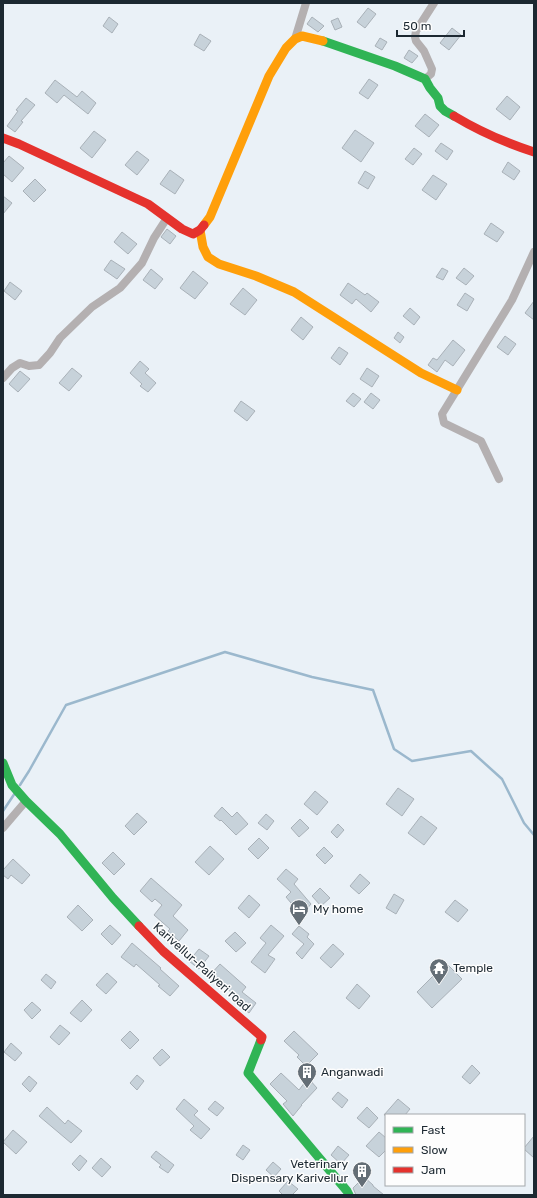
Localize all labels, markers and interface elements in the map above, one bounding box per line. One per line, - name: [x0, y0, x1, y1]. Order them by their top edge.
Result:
- scale bar: [397, 12, 464, 38]
- text: 50 m: [403, 19, 431, 33]
- hotel icon: My home: [288, 898, 310, 926]
- place label: My home: [313, 902, 364, 916]
- street label: Karivellur-Paliyeri road: [151, 920, 253, 1014]
- temple icon: Temple: [428, 957, 450, 985]
- place label: Temple: [453, 961, 493, 975]
- building icon: Anganwadi: [296, 1061, 318, 1089]
- place label: Anganwadi: [321, 1065, 383, 1079]
- legend: [385, 1114, 525, 1186]
- text: Fast: [421, 1123, 445, 1137]
- text: Slow: [421, 1143, 448, 1157]
- place label: Veterinary Dispensary Karivellur: [231, 1157, 348, 1185]
- building icon: Veterinary Dispensary Karivellur: [351, 1160, 373, 1188]
- text: Jam: [421, 1163, 446, 1177]

